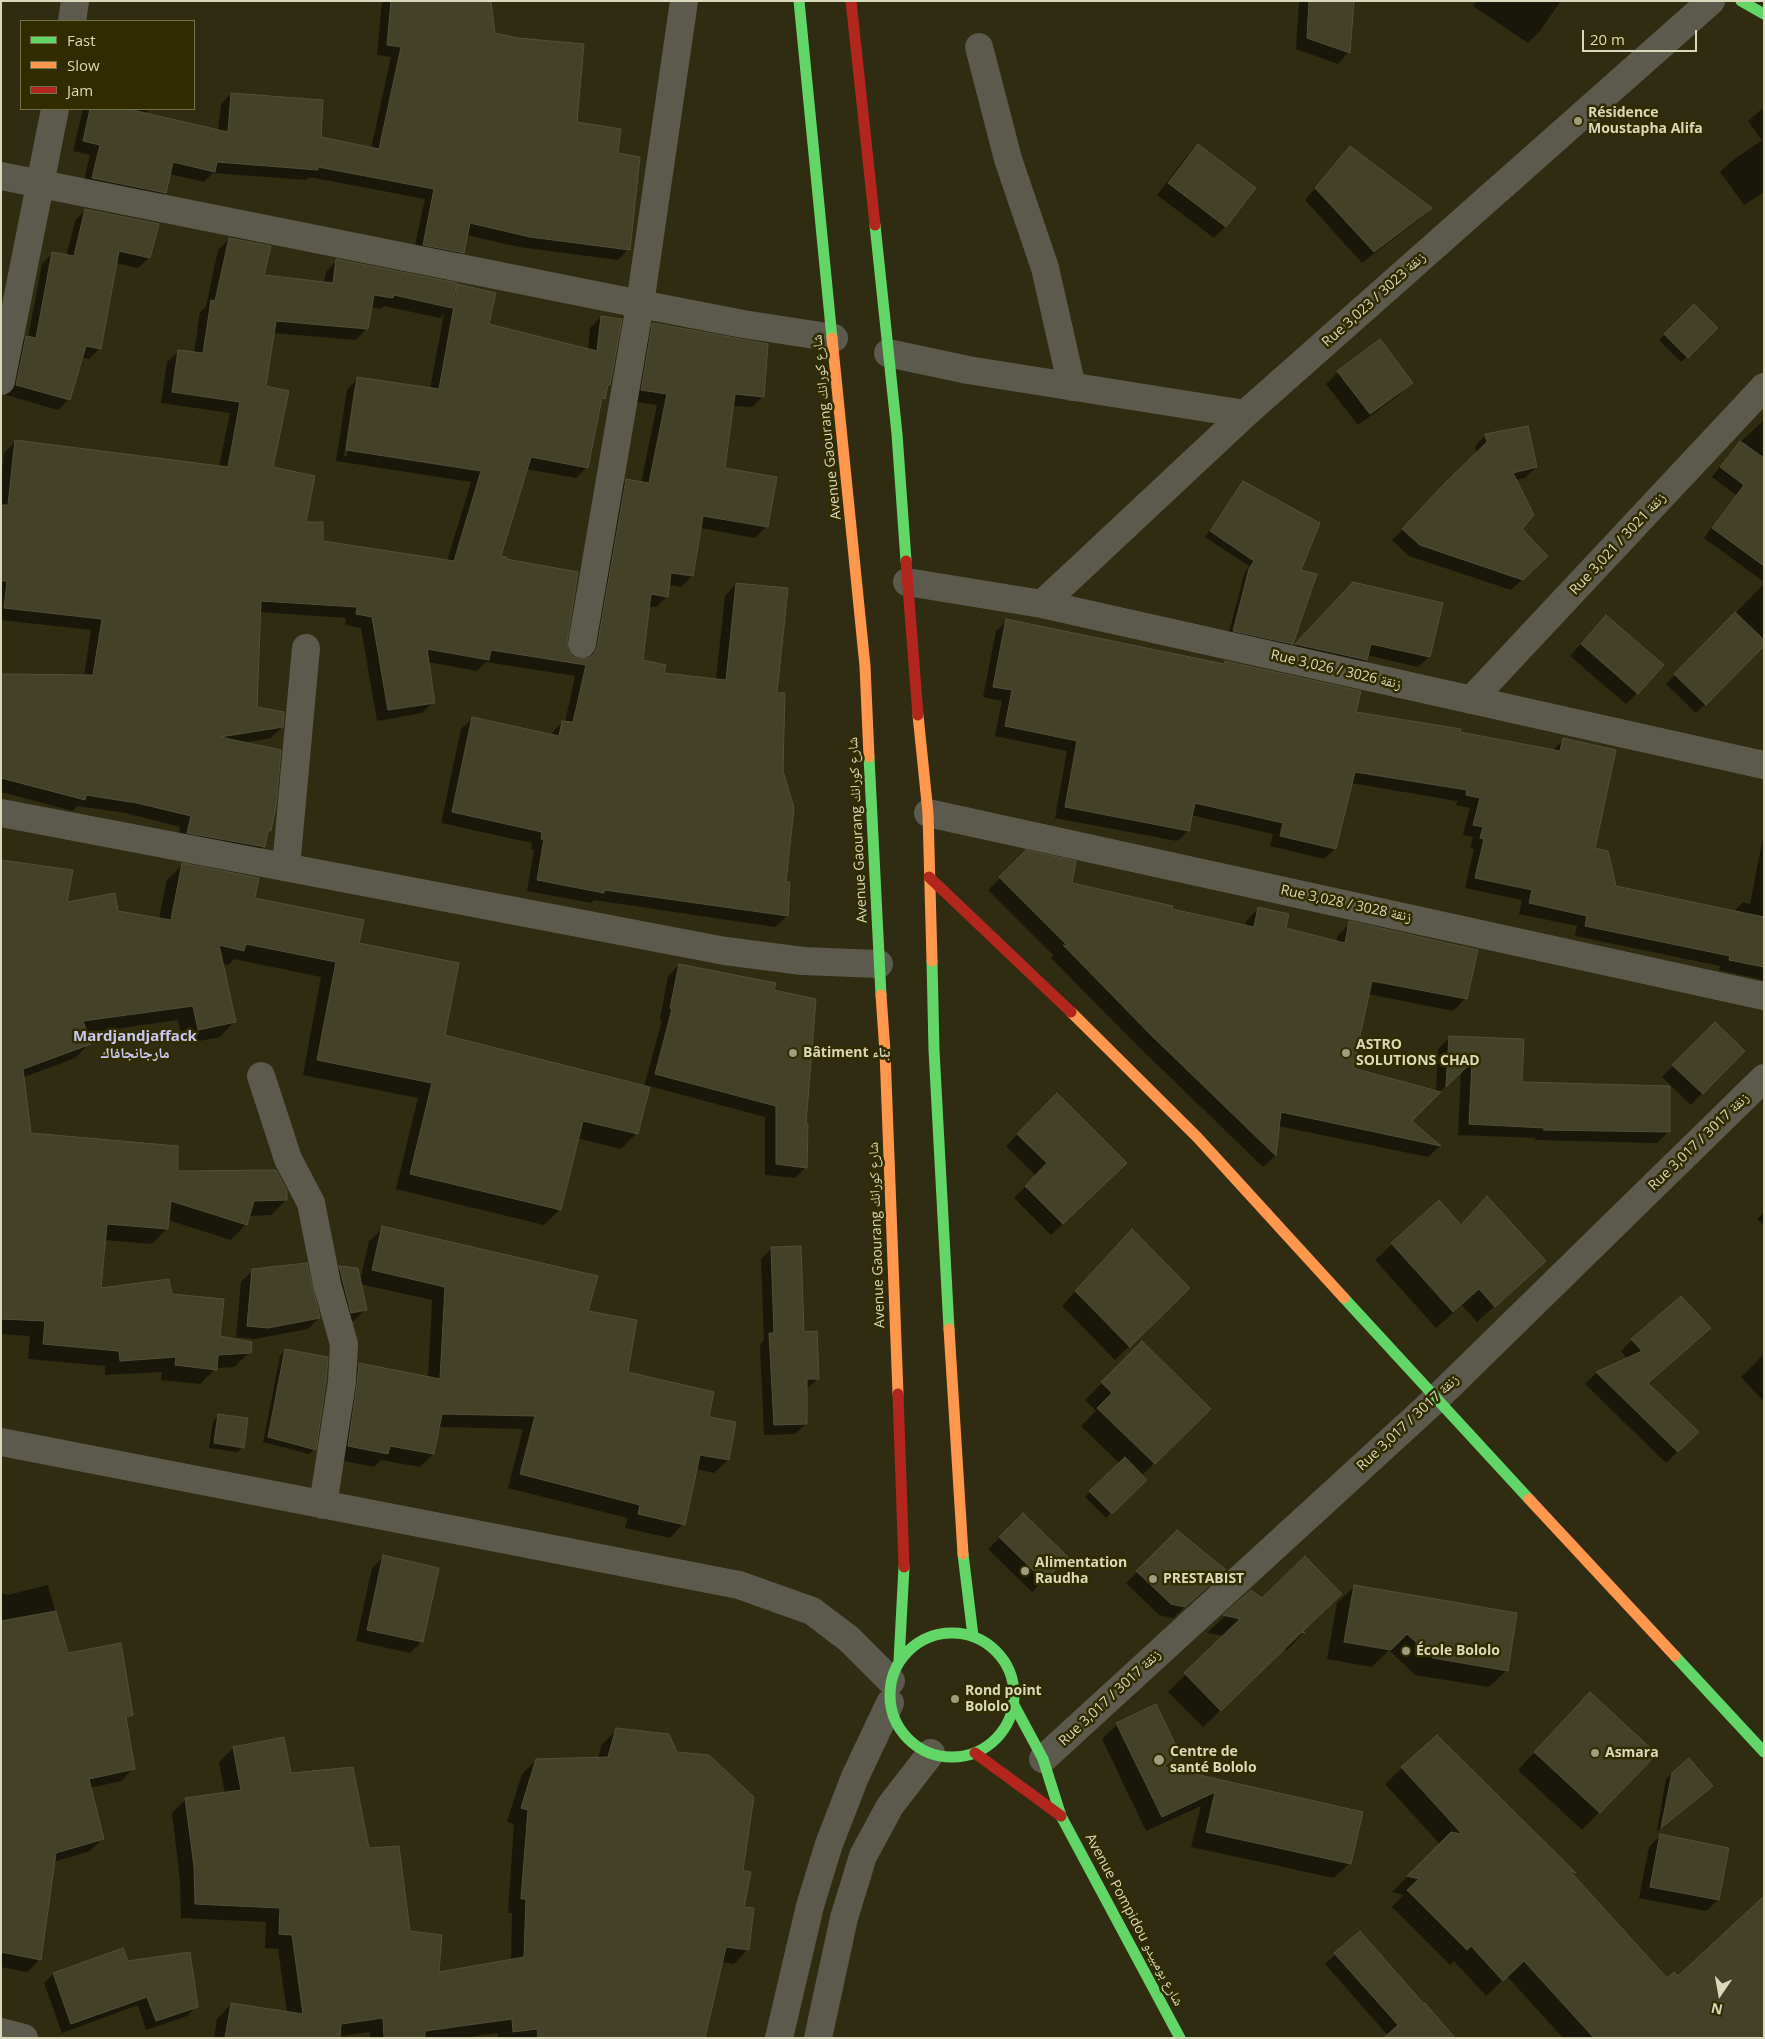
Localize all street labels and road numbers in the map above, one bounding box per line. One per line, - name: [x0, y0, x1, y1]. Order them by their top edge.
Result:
- street label: Rue 3,023 / زنقة 3023: [1319, 249, 1429, 351]
- street label: Avenue Gaourang شارع كورانك: [809, 334, 845, 520]
- street label: Rue 3,021 / زنقة 3021: [1566, 489, 1670, 599]
- street label: Rue 3,026 / زنقة 3026: [1269, 647, 1403, 693]
- street label: Avenue Gaourang شارع كورانك: [845, 737, 871, 923]
- street label: Rue 3,028 / زنقة 3028: [1279, 882, 1413, 926]
- street label: Rue 3,017 / زنقة 3017: [1645, 1090, 1753, 1194]
- street label: Avenue Gaourang شارع كورانك: [865, 1142, 889, 1328]
- street label: Rue 3,017 / زنقة 3017: [1353, 1371, 1463, 1475]
- street label: Rue 3,017 / زنقة 3017: [1055, 1646, 1165, 1750]
- street label: Avenue Pompidou شارع بومبيدو: [1081, 1831, 1187, 2009]

